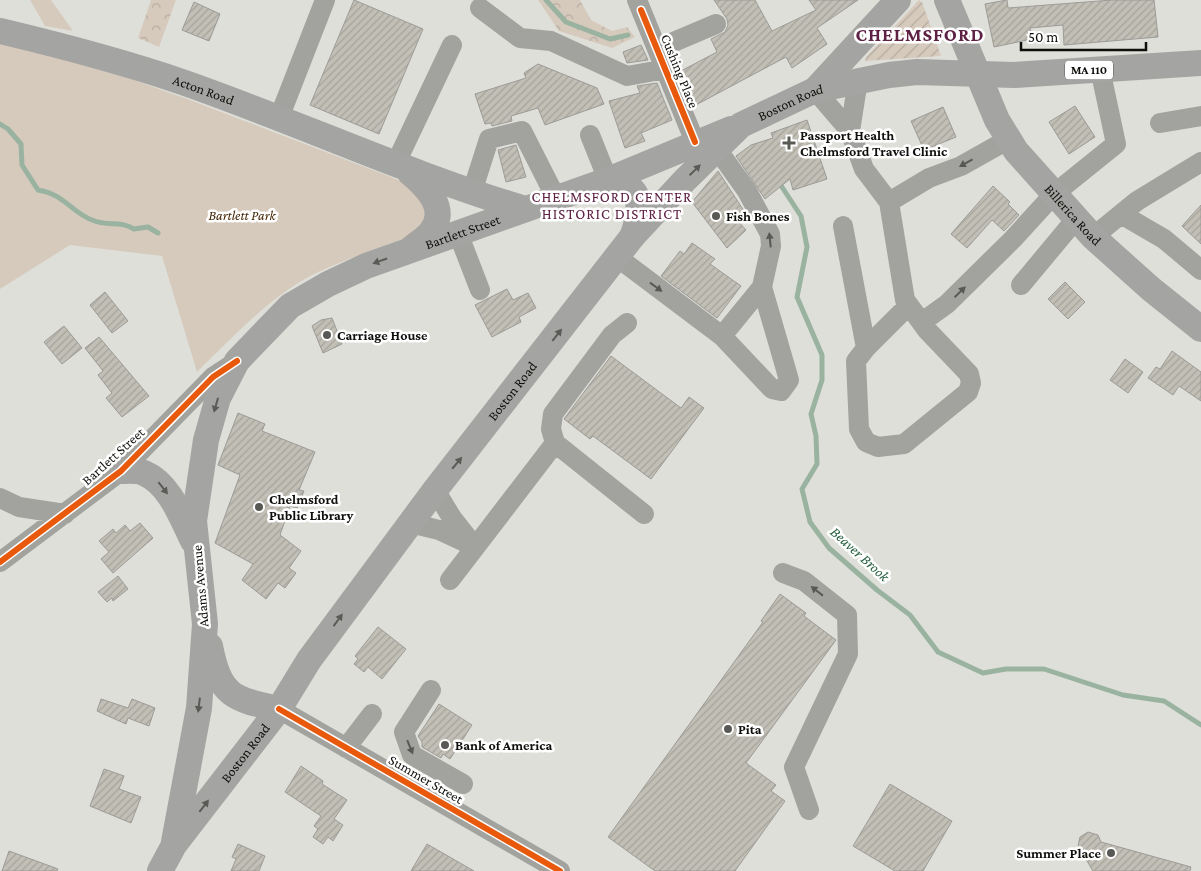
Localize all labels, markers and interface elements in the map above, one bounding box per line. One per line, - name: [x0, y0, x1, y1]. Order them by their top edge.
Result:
- scale bar: [1021, 20, 1146, 52]
- district label: CHELMSFORD: [855, 24, 985, 45]
- text: 50 m: [1028, 29, 1058, 45]
- street label: Cushing Place: [658, 32, 702, 110]
- road number: MA 110: [1065, 60, 1113, 80]
- street label: Acton Road: [171, 71, 237, 108]
- street label: Boston Road: [755, 80, 825, 124]
- place label: Passport Health Chelmsford Travel Clinic: [800, 127, 948, 159]
- marker: Passport Health Chelmsford Travel Clinic: [782, 136, 796, 150]
- one-way arrow: [960, 158, 973, 167]
- one-way arrow: [688, 164, 700, 176]
- street label: Billerica Road: [1042, 181, 1105, 249]
- district label: CHELMSFORD CENTER HISTORIC DISTRICT: [532, 189, 692, 222]
- park label: Bartlett Park: [208, 207, 276, 223]
- place label: Fish Bones: [726, 208, 790, 224]
- marker: Fish Bones: [710, 210, 722, 222]
- street label: Bartlett Street: [423, 211, 502, 252]
- one-way arrow: [765, 231, 773, 247]
- one-way arrow: [373, 258, 388, 265]
- one-way arrow: [649, 281, 662, 292]
- one-way arrow: [953, 286, 965, 298]
- place label: Carriage House: [337, 327, 428, 343]
- marker: Carriage House: [321, 329, 333, 341]
- one-way arrow: [551, 329, 562, 342]
- street label: Boston Road: [484, 358, 540, 424]
- one-way arrow: [211, 398, 219, 413]
- street label: Bartlett Street: [79, 424, 148, 488]
- one-way arrow: [451, 457, 462, 470]
- one-way arrow: [158, 482, 168, 495]
- place label: Chelmsford Public Library: [269, 491, 353, 523]
- marker: Chelmsford Public Library: [253, 501, 265, 513]
- water label: Beaver Brook: [827, 523, 894, 585]
- street label: Adams Avenue: [188, 544, 212, 628]
- one-way arrow: [810, 586, 823, 597]
- one-way arrow: [332, 614, 342, 627]
- one-way arrow: [195, 697, 203, 713]
- street label: Boston Road: [217, 720, 273, 785]
- place label: Pita: [738, 721, 762, 737]
- marker: Pita: [722, 723, 734, 735]
- place label: Bank of America: [455, 737, 552, 753]
- marker: Bank of America: [439, 739, 451, 751]
- one-way arrow: [406, 740, 414, 754]
- street label: Summer Street: [386, 751, 466, 807]
- one-way arrow: [198, 800, 209, 813]
- place label: Summer Place: [1016, 845, 1101, 861]
- marker: Summer Place: [1105, 847, 1117, 859]

